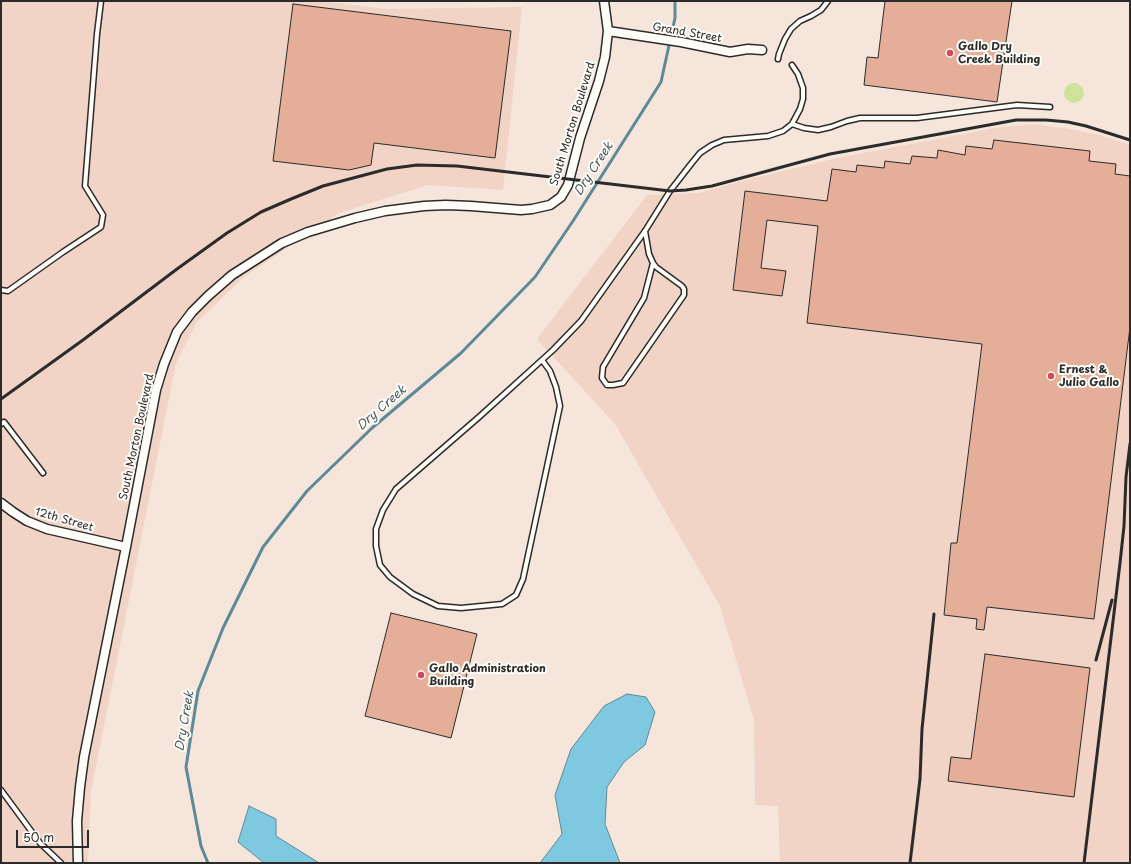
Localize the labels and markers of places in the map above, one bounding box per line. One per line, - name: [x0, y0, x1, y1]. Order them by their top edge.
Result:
- place label: Gallo Dry Creek Building: [958, 40, 1040, 66]
- marker: Gallo Dry Creek Building: [945, 48, 955, 58]
- place label: Ernest & Julio Gallo: [1059, 363, 1119, 389]
- marker: Ernest & Julio Gallo: [1046, 371, 1056, 381]
- place label: Gallo Administration Building: [429, 662, 546, 688]
- marker: Gallo Administration Building: [416, 670, 426, 680]

